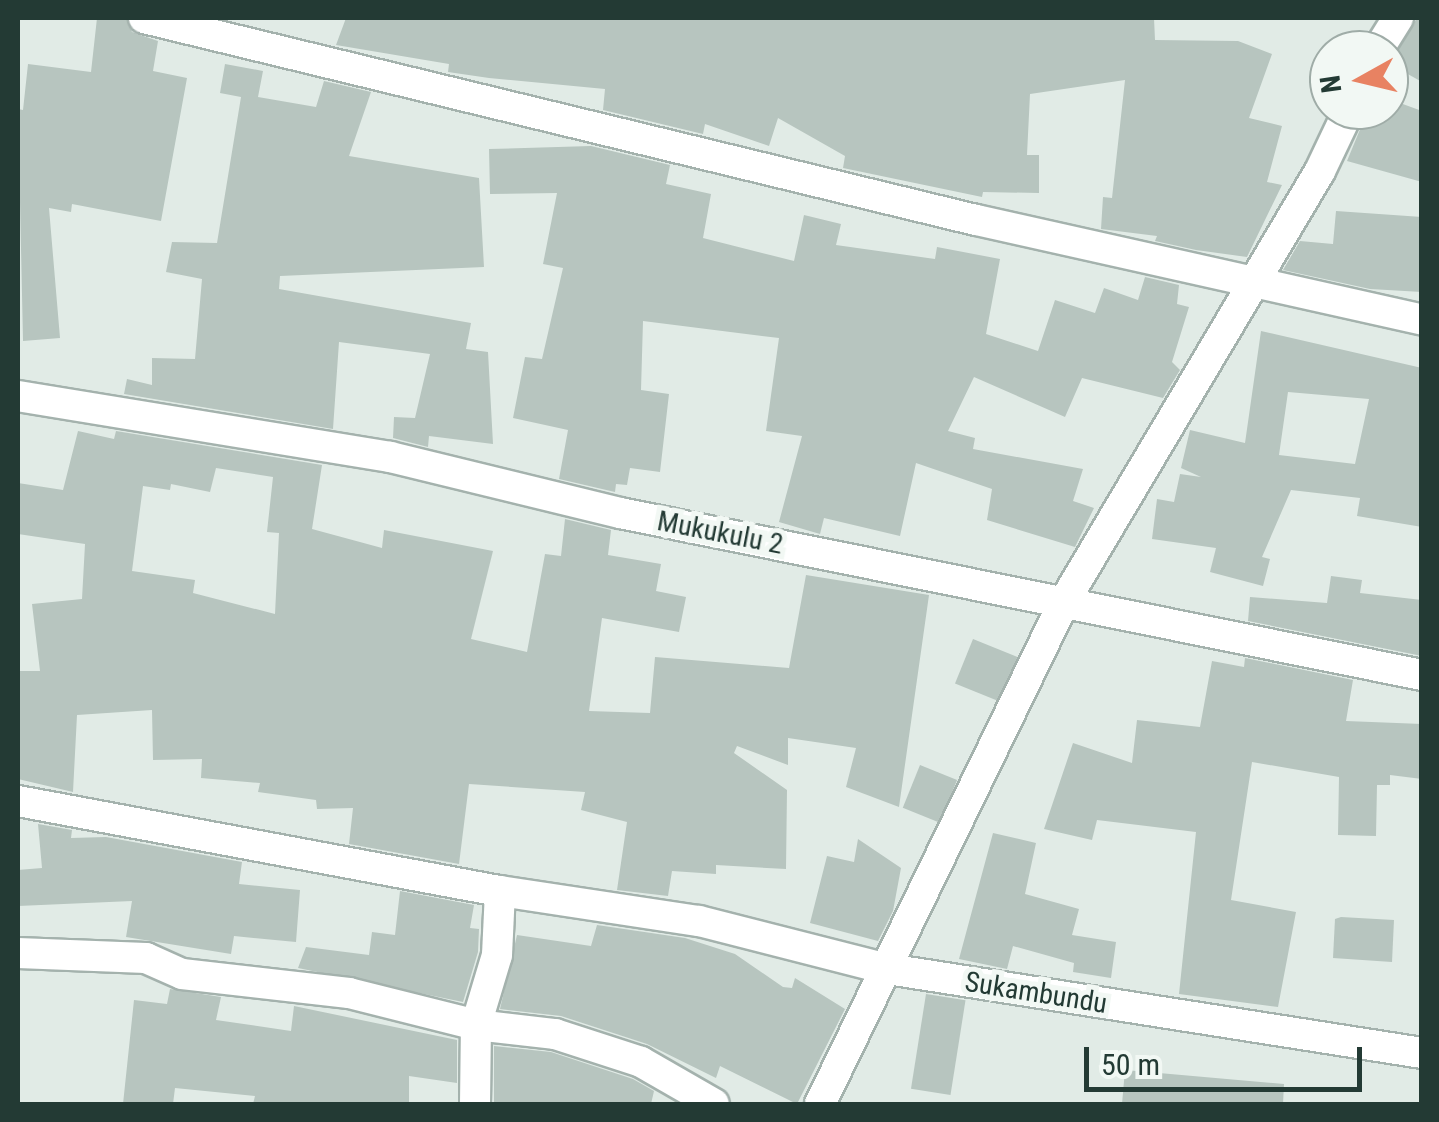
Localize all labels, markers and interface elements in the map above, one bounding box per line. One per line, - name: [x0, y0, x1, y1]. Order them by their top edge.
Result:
- north arrow: [1309, 30, 1409, 130]
- text: N: [1313, 73, 1348, 95]
- street label: Mukukulu 2: [654, 504, 786, 562]
- street label: Sukambundu: [963, 965, 1109, 1021]
- scale bar: [1089, 1027, 1366, 1089]
- text: 50 m: [1101, 1047, 1160, 1082]

